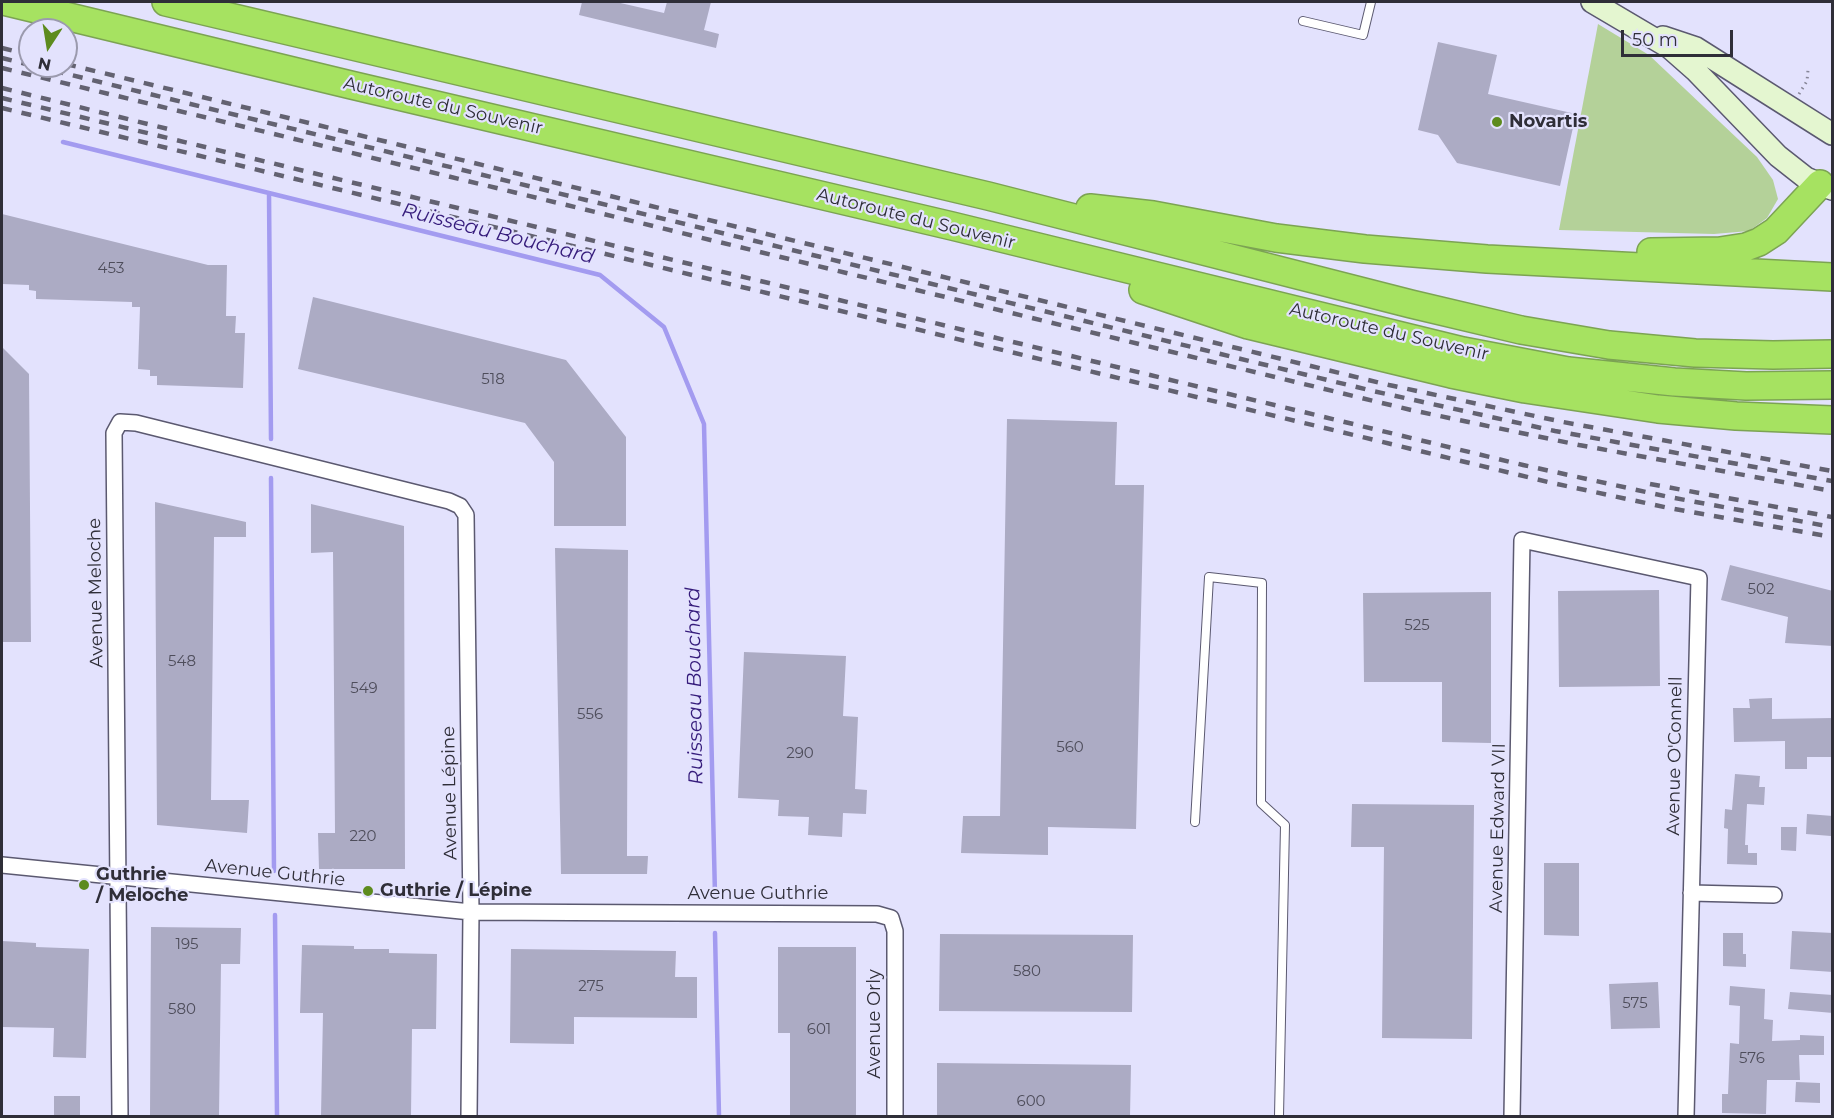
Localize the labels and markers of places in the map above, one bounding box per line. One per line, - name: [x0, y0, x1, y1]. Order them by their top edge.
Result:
- place label: Novartis: [1509, 111, 1587, 133]
- marker: Novartis: [1490, 115, 1504, 129]
- place label: Guthrie / Meloche: [96, 864, 188, 906]
- marker: Guthrie / Meloche: [77, 878, 91, 892]
- place label: Guthrie / Lépine: [380, 880, 532, 902]
- marker: Guthrie / Lépine: [361, 884, 375, 898]

